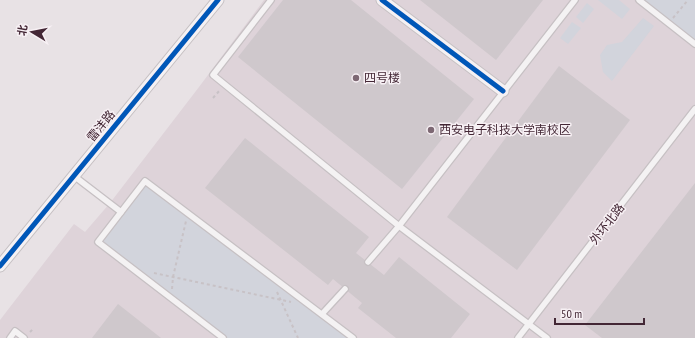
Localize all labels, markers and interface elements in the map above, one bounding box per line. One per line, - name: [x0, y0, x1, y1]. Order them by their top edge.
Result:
- north arrow: [12, 12, 52, 52]
- text: 北: [14, 24, 30, 37]
- place label: 四号楼: [364, 70, 400, 85]
- marker: 四号楼: [351, 73, 361, 83]
- street label: 雷沣路: [83, 107, 118, 144]
- place label: 西安电子科技大学南校区: [439, 122, 571, 137]
- marker: 西安电子科技大学南校区: [426, 125, 436, 135]
- street label: 外环北路: [586, 200, 627, 247]
- scale bar: [555, 300, 644, 326]
- text: 50 m: [561, 306, 582, 321]

